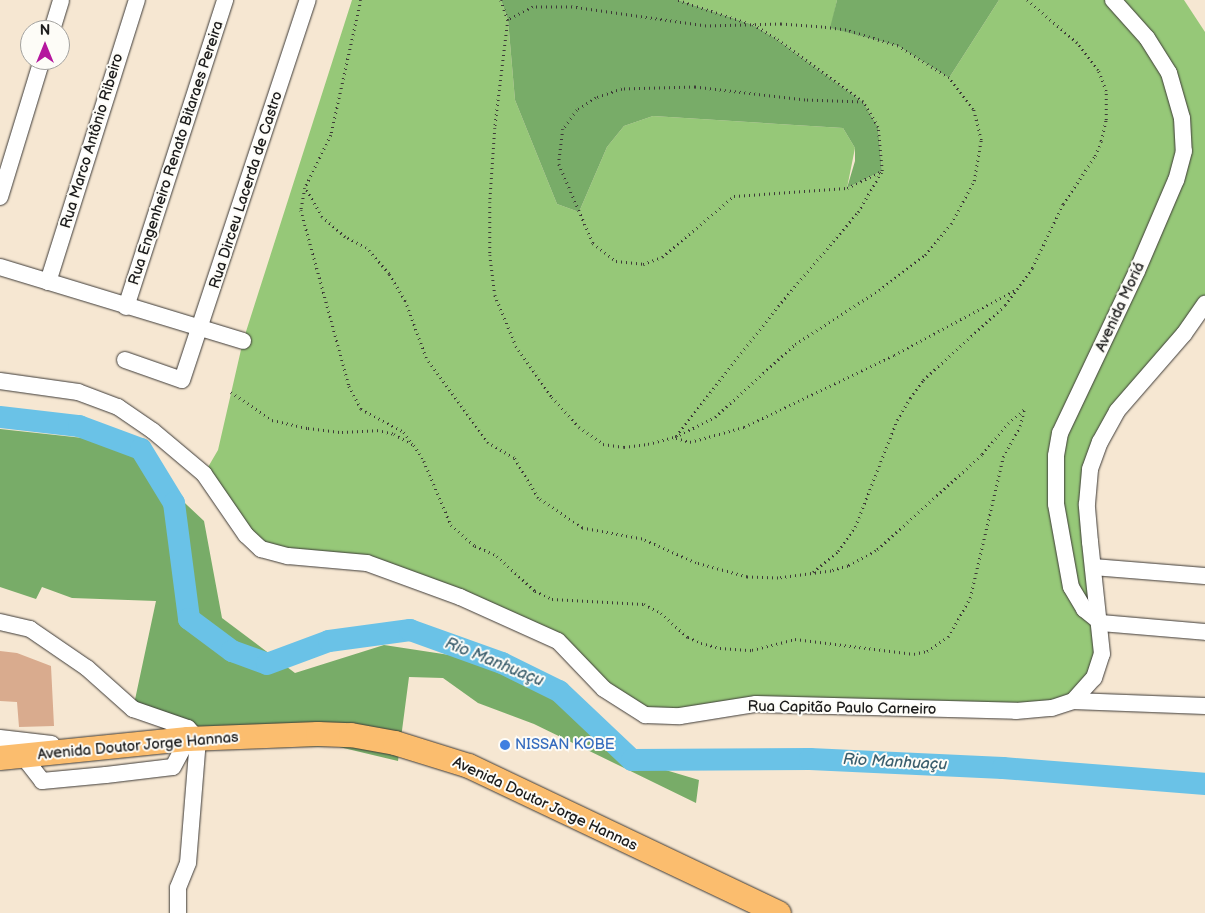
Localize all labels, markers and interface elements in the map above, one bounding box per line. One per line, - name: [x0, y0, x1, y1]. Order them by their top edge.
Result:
- street label: Rua Engenheiro Renato Bitaraes Pereira: [125, 19, 227, 287]
- north arrow: [20, 20, 70, 70]
- text: N: [40, 22, 50, 39]
- street label: Rua Marco Antônio Ribeiro: [57, 51, 127, 231]
- street label: Rua Dirceu Lacerda de Castro: [206, 89, 286, 291]
- street label: Avenida Moriá: [1091, 259, 1149, 355]
- water label: Rio Manhuaçu: [442, 635, 546, 691]
- street label: Rua Capitão Paulo Carneiro: [747, 697, 937, 719]
- street label: Avenida Doutor Jorge Hannas: [36, 728, 240, 764]
- place label: NISSAN KOBE: [515, 736, 615, 754]
- marker: NISSAN KOBE: [499, 739, 511, 751]
- water label: Rio Manhuaçu: [842, 751, 948, 775]
- street label: Avenida Doutor Jorge Hannas: [449, 753, 641, 855]

